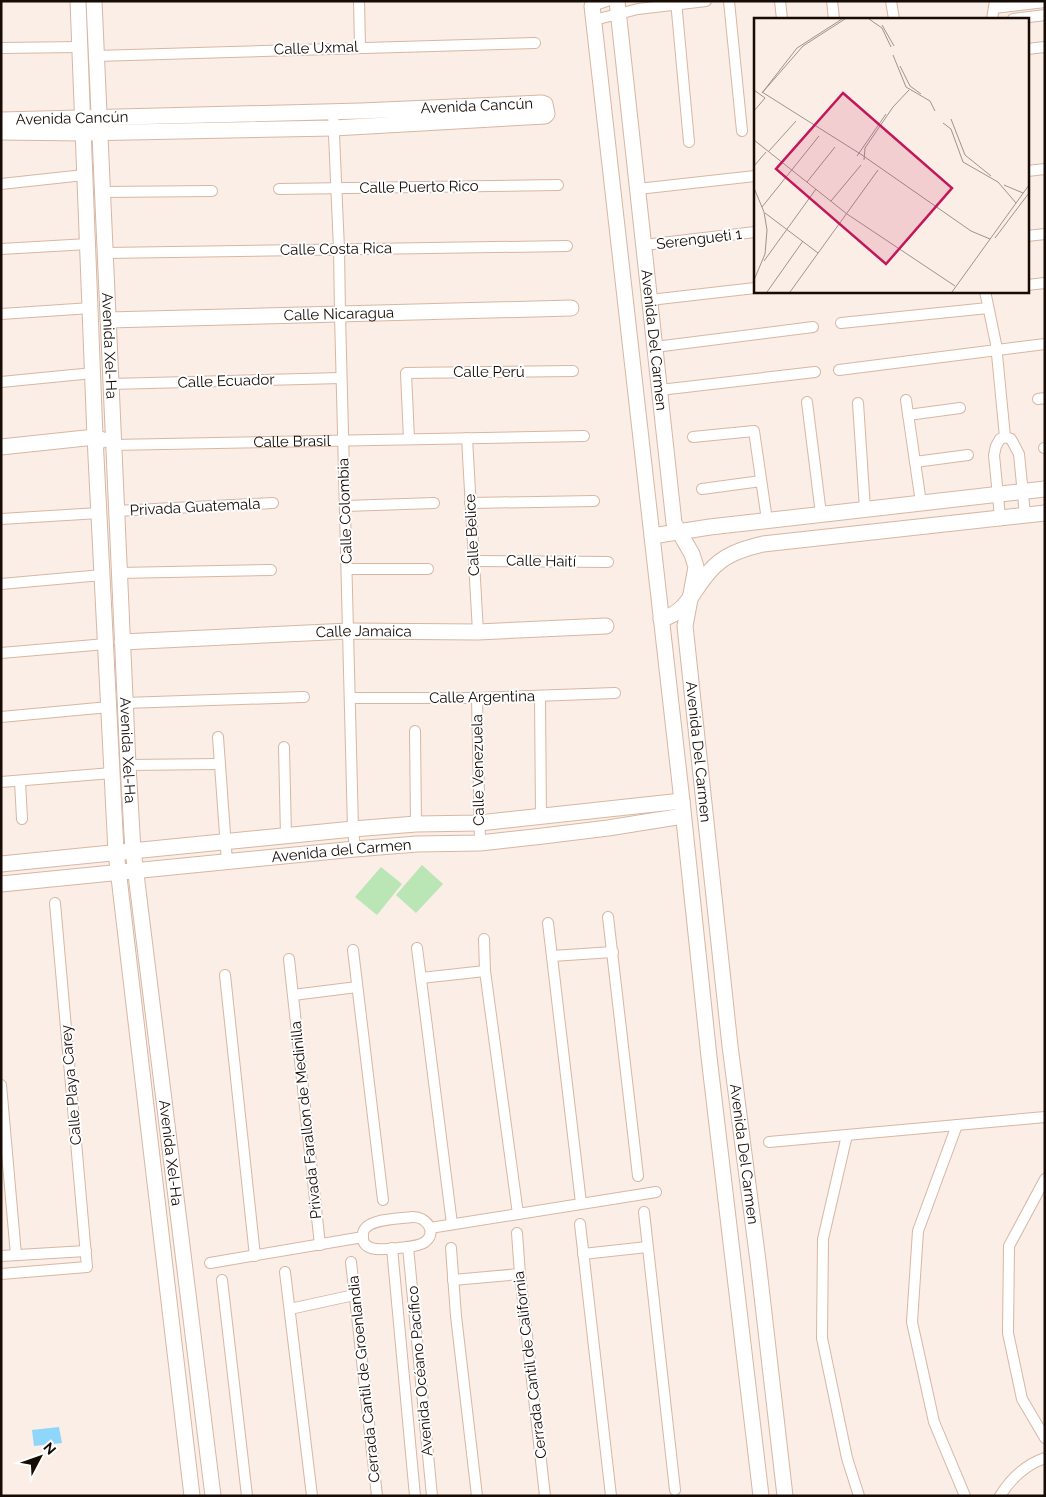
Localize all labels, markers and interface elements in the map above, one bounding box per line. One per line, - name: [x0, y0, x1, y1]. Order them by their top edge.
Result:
- inset map: [754, 18, 1028, 292]
- street label: Calle Uxmal: [274, 38, 359, 58]
- street label: Avenida Cancún: [420, 94, 533, 117]
- street label: Avenida Cancún: [15, 108, 129, 129]
- street label: Calle Puerto Rico: [359, 177, 479, 197]
- street label: Serengueti 1: [655, 225, 743, 253]
- street label: Calle Costa Rica: [280, 239, 392, 259]
- street label: Avenida Del Carmen: [637, 269, 671, 411]
- street label: Avenida Xel-Ha: [98, 292, 121, 399]
- street label: Calle Nicaragua: [283, 304, 394, 324]
- street label: Calle Perú: [453, 363, 525, 381]
- street label: Calle Ecuador: [177, 370, 276, 392]
- street label: Calle Brasil: [253, 432, 332, 451]
- street label: Calle Colombia: [334, 458, 356, 564]
- street label: Calle Belice: [461, 493, 483, 577]
- street label: Privada Guatemala: [129, 495, 261, 519]
- street label: Calle Haití: [506, 551, 577, 571]
- street label: Calle Jamaica: [315, 622, 412, 642]
- street label: Avenida Del Carmen: [682, 680, 715, 823]
- street label: Calle Argentina: [429, 687, 535, 707]
- street label: Avenida Xel-Ha: [116, 697, 139, 804]
- street label: Calle Venezuela: [468, 714, 488, 826]
- street label: Avenida del Carmen: [271, 835, 412, 866]
- street label: Privada Farallon de Medinilla: [287, 1020, 325, 1220]
- street label: Calle Playa Carey: [57, 1024, 85, 1146]
- street label: Avenida Del Carmen: [726, 1083, 762, 1226]
- street label: Avenida Xel-Ha: [155, 1099, 186, 1207]
- street label: Cerrada Cantil de California: [510, 1270, 550, 1460]
- street label: Cerrada Cantil de Groenlandia: [344, 1275, 384, 1483]
- street label: Avenida Océano Pacífico: [404, 1285, 436, 1457]
- north arrow: [15, 1432, 65, 1482]
- text: N: [40, 1439, 59, 1458]

